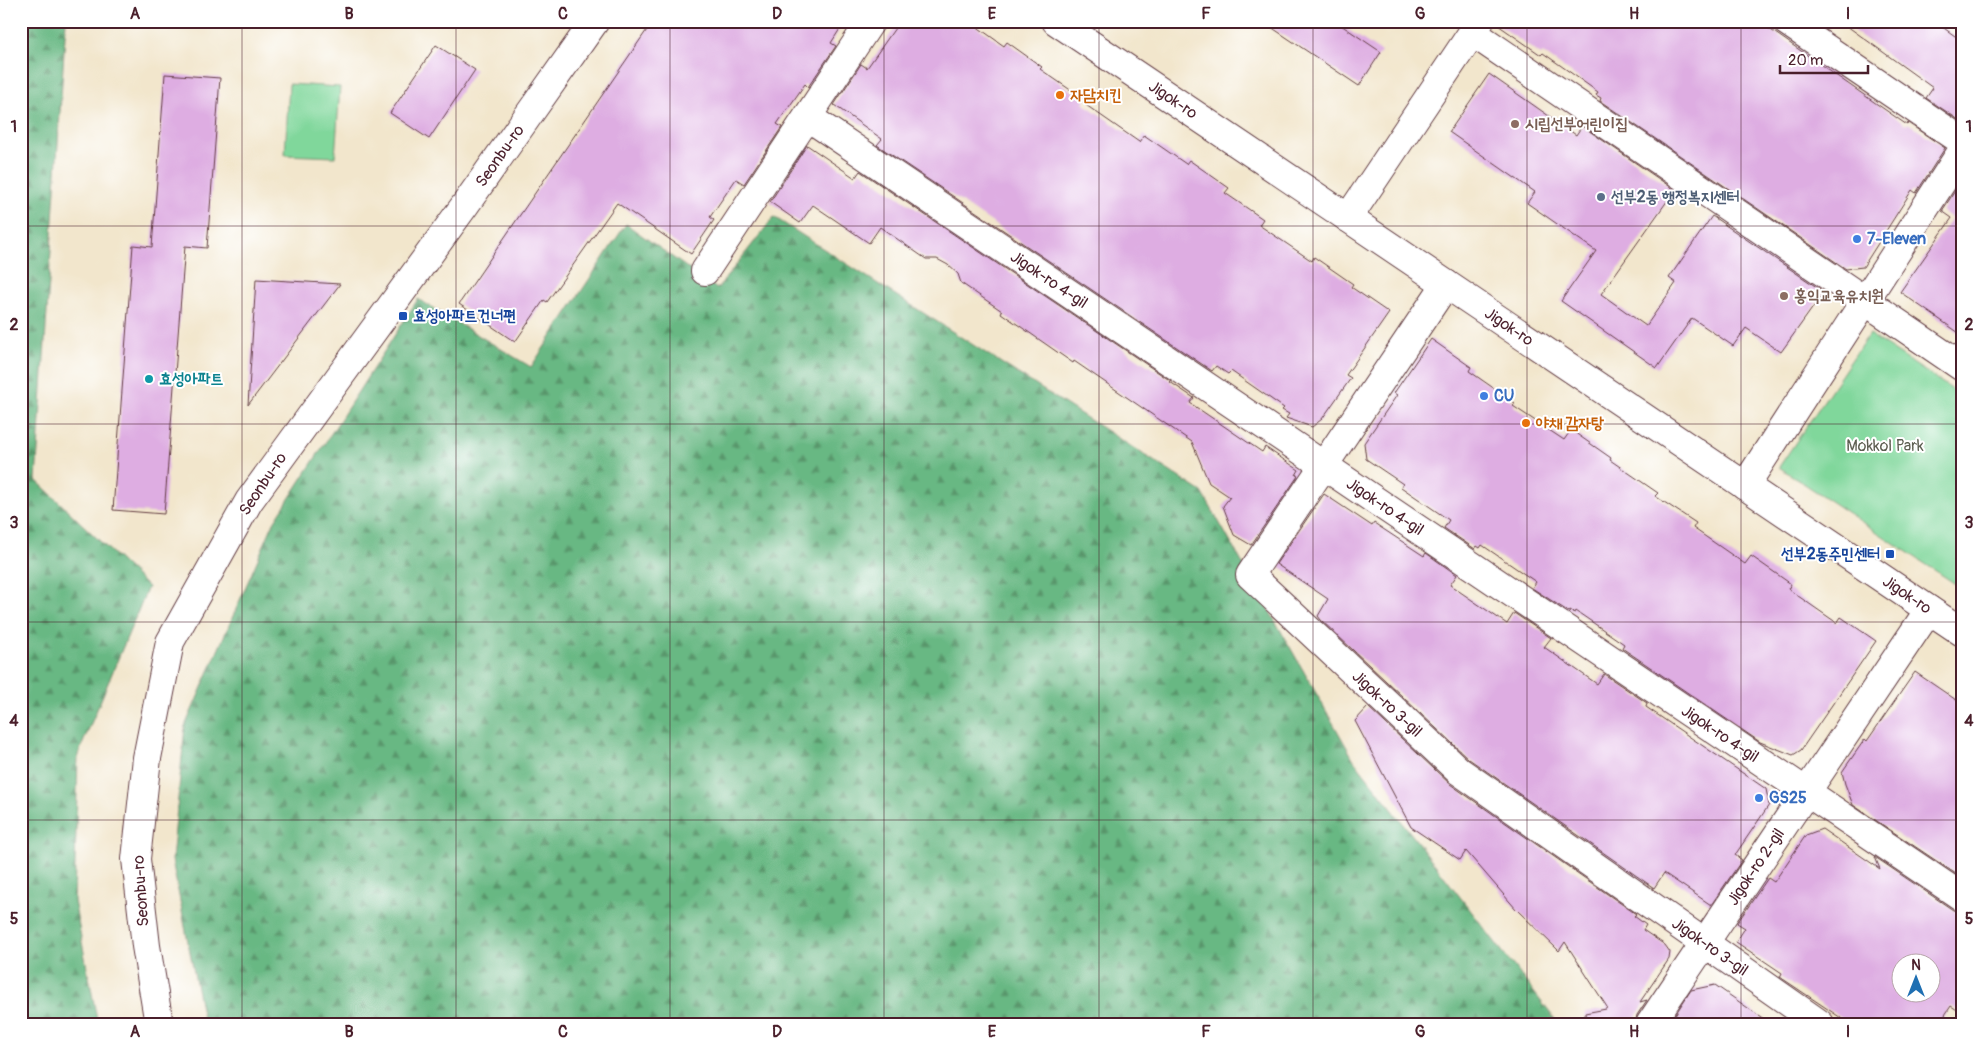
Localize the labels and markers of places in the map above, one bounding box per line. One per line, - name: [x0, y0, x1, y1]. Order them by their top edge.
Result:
- place label: 자담치킨: [1070, 85, 1122, 105]
- marker: 자담치킨: [1054, 89, 1066, 101]
- place label: 시립선부어린이집: [1525, 114, 1628, 134]
- marker: 시립선부어린이집: [1509, 118, 1521, 130]
- place label: 선부2동 행정복지센터: [1611, 187, 1739, 207]
- marker: 선부2동 행정복지센터: [1595, 191, 1607, 203]
- place label: 7-Eleven: [1867, 229, 1926, 249]
- marker: 7-Eleven: [1851, 233, 1863, 245]
- place label: 홍익교육유치원: [1794, 286, 1884, 306]
- marker: 홍익교육유치원: [1778, 290, 1790, 302]
- place label: 효성아파트건너편: [413, 306, 516, 326]
- marker: 효성아파트건너편: [397, 310, 409, 322]
- place label: 효성아파트: [159, 369, 224, 389]
- marker: 효성아파트: [143, 373, 155, 385]
- place label: CU: [1494, 386, 1515, 406]
- marker: CU: [1478, 390, 1490, 402]
- place label: 야채 감자탕: [1535, 413, 1604, 433]
- marker: 야채 감자탕: [1520, 417, 1532, 429]
- place label: 선부2동주민센터: [1781, 544, 1880, 564]
- marker: 선부2동주민센터: [1884, 548, 1896, 560]
- place label: GS25: [1769, 788, 1807, 808]
- marker: GS25: [1753, 792, 1765, 804]

